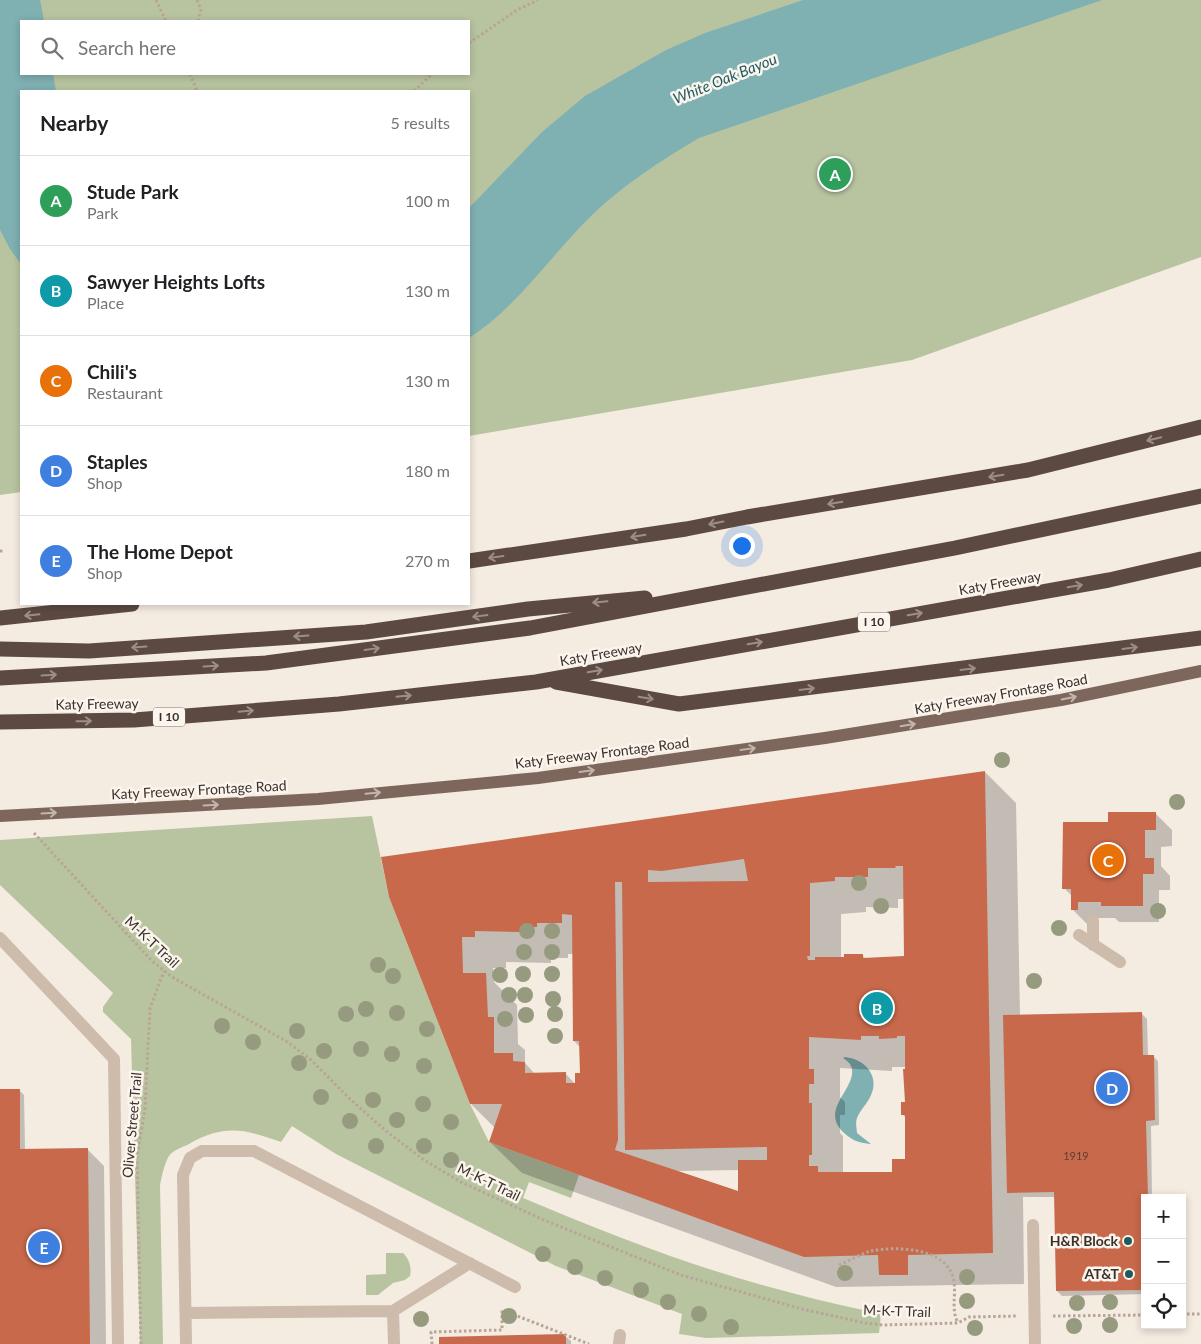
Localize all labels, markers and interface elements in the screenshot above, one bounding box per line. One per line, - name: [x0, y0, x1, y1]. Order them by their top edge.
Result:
- search box: [20, 20, 470, 75]
- icon: search: [38, 34, 66, 62]
- text: Search here: [78, 36, 176, 59]
- water label: White Oak Bayou: [670, 49, 779, 107]
- text: Nearby: [40, 110, 108, 135]
- text: 5 results: [390, 113, 450, 132]
- pin: A: [819, 155, 851, 193]
- text: Stude Park: [87, 180, 179, 203]
- text: A: [50, 191, 62, 210]
- text: 100 m: [405, 191, 450, 210]
- text: Park: [87, 203, 118, 222]
- text: Sawyer Heights Lofts: [87, 270, 265, 293]
- text: B: [51, 281, 61, 300]
- text: 130 m: [405, 281, 450, 300]
- text: Place: [87, 293, 124, 312]
- text: Chili's: [87, 360, 137, 383]
- text: C: [51, 371, 61, 390]
- text: 130 m: [405, 371, 450, 390]
- text: Restaurant: [87, 383, 163, 402]
- one-way arrow: [1146, 435, 1162, 444]
- text: Staples: [87, 450, 148, 473]
- text: D: [50, 461, 62, 480]
- text: 180 m: [405, 461, 450, 480]
- one-way arrow: [988, 471, 1004, 481]
- text: Shop: [87, 473, 123, 492]
- one-way arrow: [828, 498, 844, 508]
- one-way arrow: [709, 519, 725, 529]
- one-way arrow: [630, 532, 646, 542]
- your location: [729, 533, 755, 559]
- text: The Home Depot: [87, 540, 233, 563]
- text: E: [51, 551, 61, 570]
- text: 270 m: [405, 551, 450, 570]
- one-way arrow: [488, 552, 504, 562]
- text: Shop: [87, 563, 123, 582]
- street label: Katy Freeway: [957, 567, 1043, 598]
- one-way arrow: [1066, 580, 1082, 590]
- one-way arrow: [592, 597, 608, 607]
- one-way arrow: [906, 609, 922, 619]
- one-way arrow: [24, 610, 40, 620]
- one-way arrow: [472, 611, 488, 621]
- road number: I 10: [858, 612, 890, 632]
- one-way arrow: [293, 632, 309, 641]
- one-way arrow: [746, 637, 762, 647]
- street label: Katy Freeway: [558, 638, 644, 669]
- one-way arrow: [1121, 642, 1137, 652]
- one-way arrow: [131, 643, 147, 652]
- one-way arrow: [364, 644, 380, 654]
- one-way arrow: [203, 661, 219, 670]
- one-way arrow: [960, 664, 976, 674]
- one-way arrow: [586, 666, 602, 676]
- one-way arrow: [40, 670, 56, 679]
- street label: Katy Freeway Frontage Road: [913, 670, 1089, 717]
- one-way arrow: [799, 684, 815, 694]
- one-way arrow: [396, 691, 412, 701]
- one-way arrow: [1060, 693, 1076, 703]
- street label: Katy Freeway: [55, 694, 140, 713]
- one-way arrow: [638, 694, 654, 704]
- one-way arrow: [238, 706, 254, 716]
- road number: I 10: [153, 708, 185, 726]
- one-way arrow: [75, 716, 91, 726]
- one-way arrow: [900, 719, 916, 729]
- street label: Katy Freeway Frontage Road: [514, 733, 690, 772]
- one-way arrow: [739, 744, 755, 754]
- one-way arrow: [578, 766, 594, 776]
- street label: Katy Freeway Frontage Road: [111, 776, 287, 803]
- one-way arrow: [365, 789, 381, 798]
- one-way arrow: [203, 800, 219, 809]
- one-way arrow: [40, 809, 56, 818]
- pin: C: [1092, 841, 1124, 879]
- street label: M-K-T Trail: [122, 912, 183, 971]
- pin: B: [861, 989, 893, 1027]
- pin: D: [1096, 1069, 1128, 1107]
- street label: Oliver Street Trail: [118, 1071, 145, 1178]
- house number: 1919: [1063, 1149, 1089, 1162]
- street label: M-K-T Trail: [455, 1159, 523, 1204]
- map controls: [1141, 1194, 1186, 1329]
- button: +: [1141, 1194, 1186, 1239]
- pin: E: [28, 1228, 60, 1266]
- place label: H&R Block: [1050, 1232, 1119, 1249]
- marker: H&R Block: [1122, 1235, 1134, 1247]
- button: −: [1141, 1239, 1186, 1284]
- place label: AT&T: [1083, 1265, 1120, 1282]
- marker: AT&T: [1123, 1268, 1135, 1280]
- button: locate: [1141, 1284, 1186, 1329]
- street label: M-K-T Trail: [863, 1301, 931, 1320]

